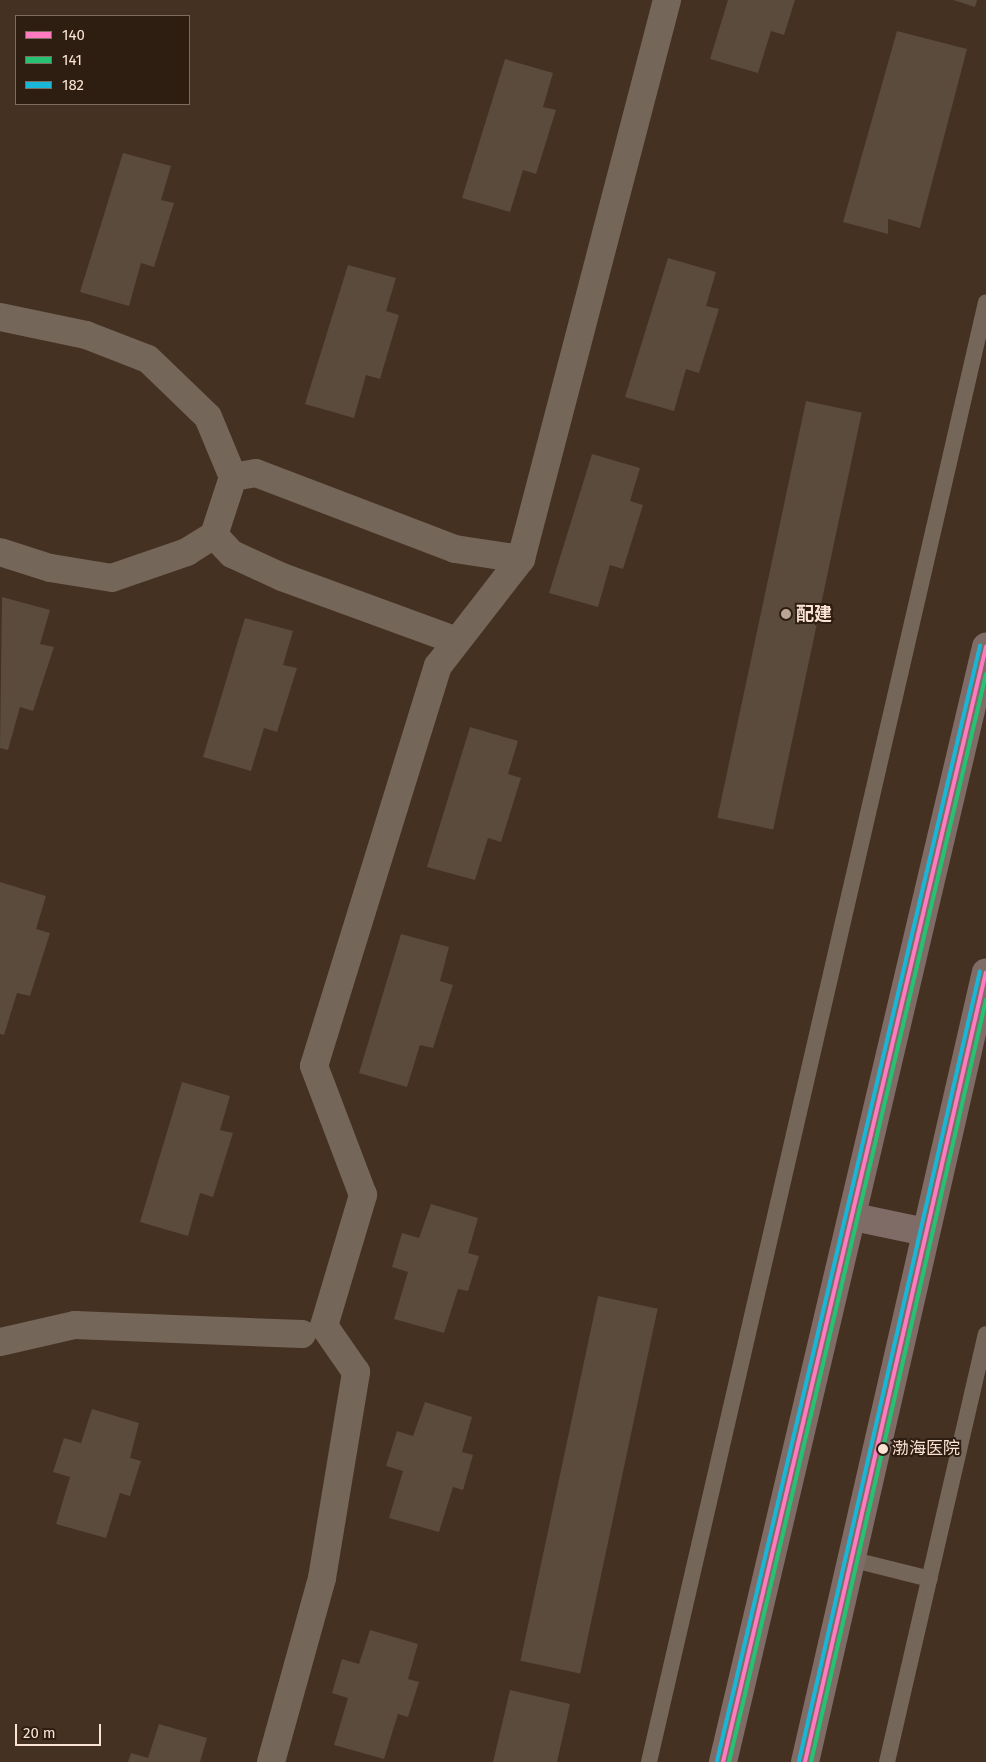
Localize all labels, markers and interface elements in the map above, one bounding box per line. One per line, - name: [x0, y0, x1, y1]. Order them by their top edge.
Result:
- legend: [15, 15, 190, 105]
- text: 140: [62, 26, 85, 44]
- text: 141: [62, 51, 82, 69]
- text: 182: [62, 76, 84, 94]
- place label: 配建: [796, 603, 832, 625]
- marker: 配建: [780, 608, 792, 620]
- place label: 渤海医院: [892, 1439, 960, 1459]
- marker: 渤海医院: [878, 1444, 888, 1454]
- scale bar: [18, 1714, 104, 1746]
- text: 20 m: [23, 1724, 56, 1742]

